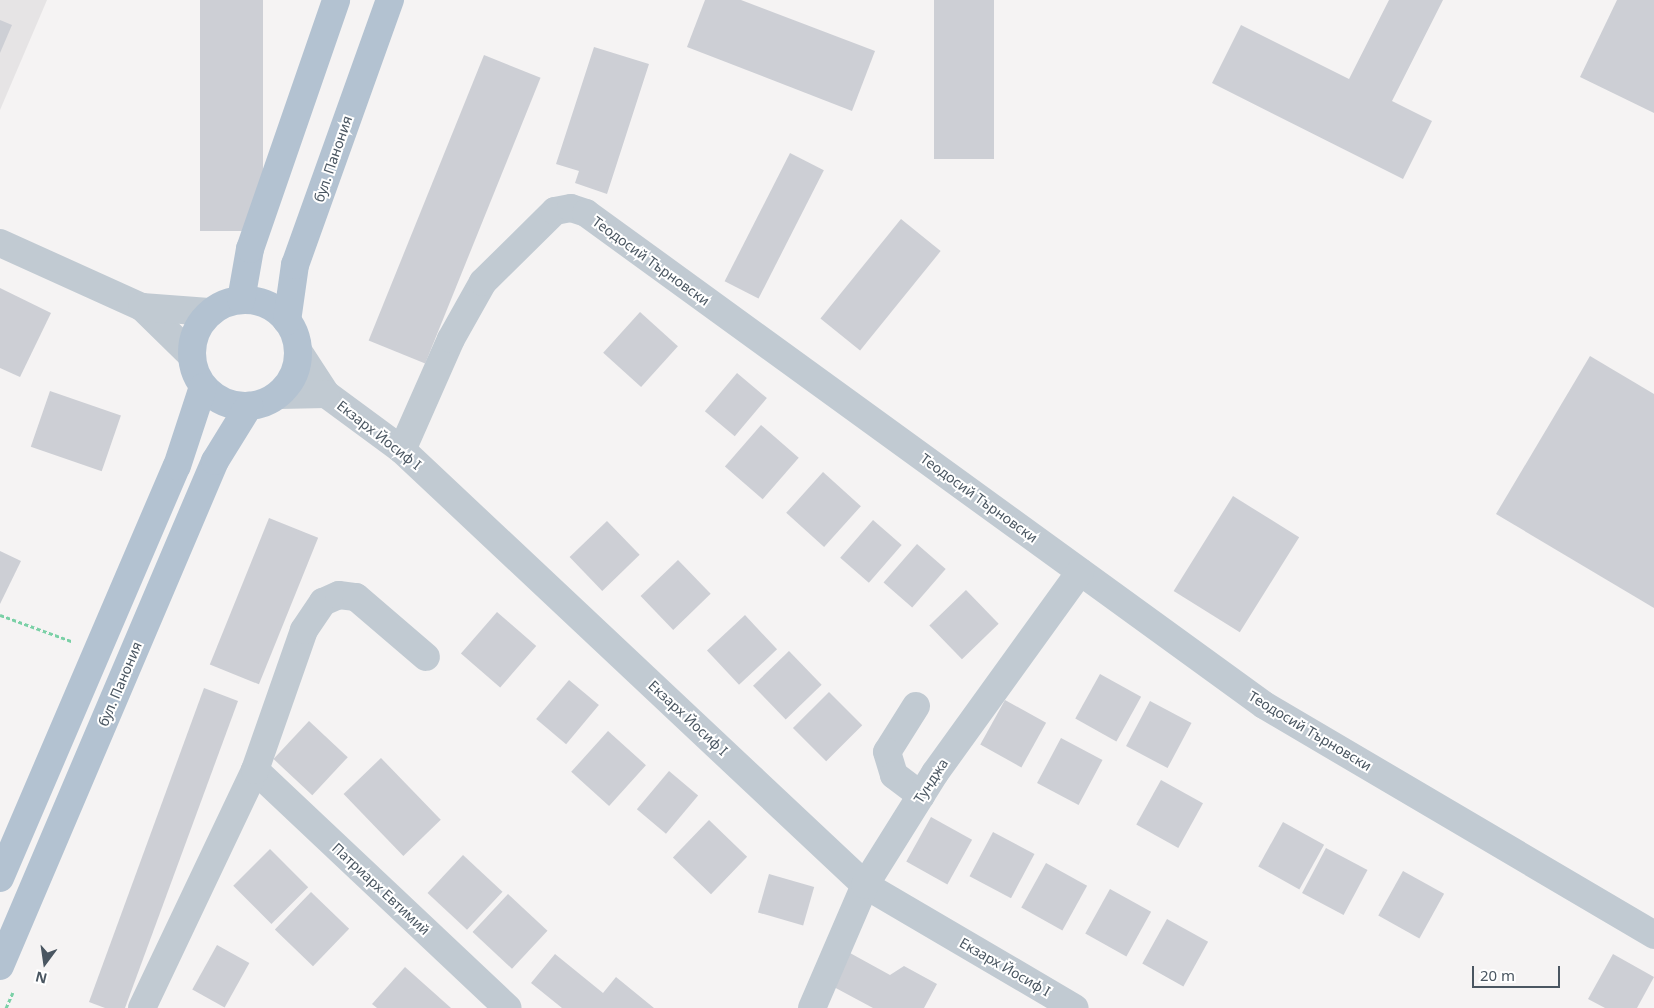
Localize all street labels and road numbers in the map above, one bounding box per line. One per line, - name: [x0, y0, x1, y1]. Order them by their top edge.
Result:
- street label: бул. Панония: [310, 114, 356, 204]
- street label: Теодосий Търновски: [589, 213, 713, 309]
- street label: Екзарх Йосиф I: [334, 397, 424, 473]
- street label: Теодосий Търновски: [917, 450, 1041, 546]
- street label: бул. Панония: [95, 639, 145, 729]
- street label: Екзарх Йосиф I: [645, 677, 731, 759]
- street label: Теодосий Търновски: [1245, 688, 1375, 774]
- street label: Тунджа: [910, 756, 952, 806]
- street label: Патриарх Евтимий: [329, 839, 433, 939]
- street label: Екзарх Йосиф I: [957, 934, 1053, 1000]

